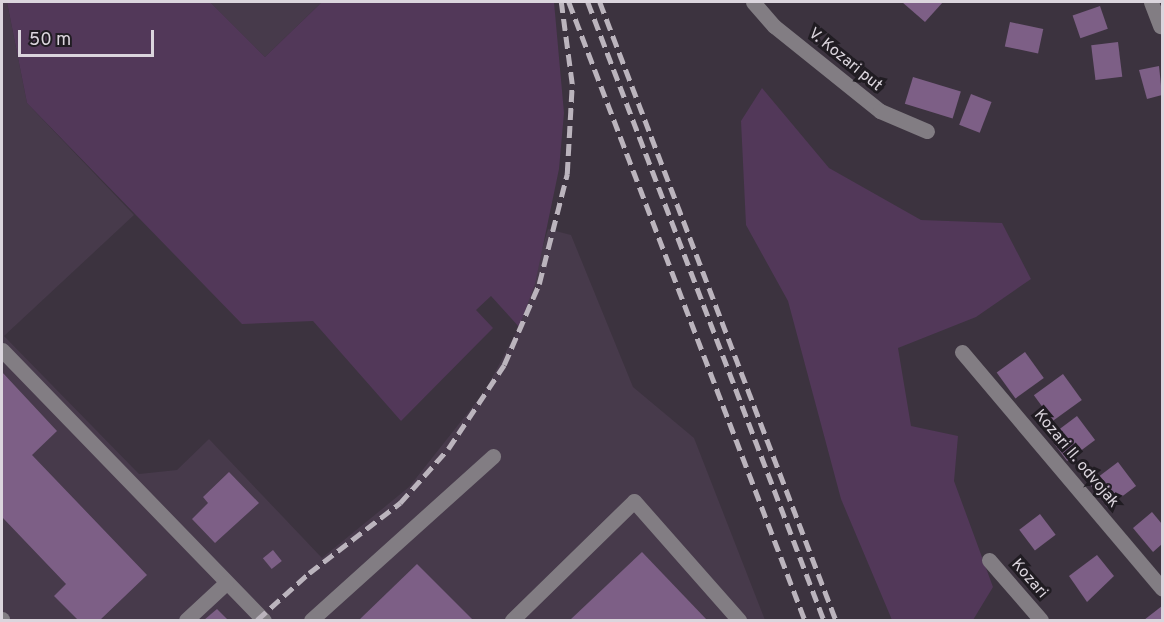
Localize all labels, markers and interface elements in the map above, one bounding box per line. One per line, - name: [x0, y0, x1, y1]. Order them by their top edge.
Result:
- scale bar: [21, 18, 158, 56]
- street label: V. Kozari put: [804, 24, 886, 96]
- text: 50 m: [29, 29, 71, 52]
- street label: Kozari II. odvojak: [1029, 406, 1123, 512]
- street label: Kozari: [1007, 555, 1051, 603]

